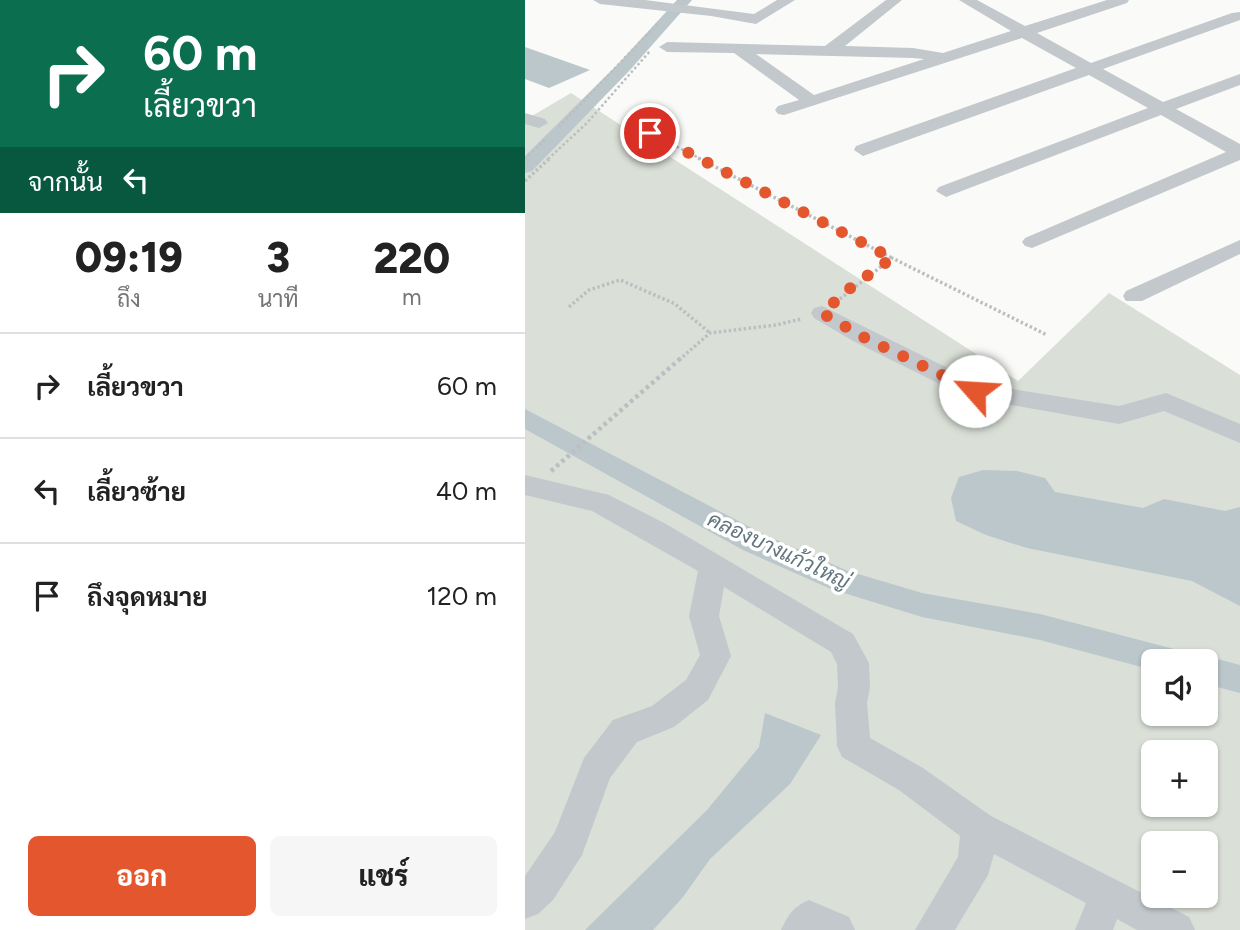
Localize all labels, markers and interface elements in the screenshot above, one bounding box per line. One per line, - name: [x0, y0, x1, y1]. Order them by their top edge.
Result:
- text: 60 m: [143, 23, 258, 82]
- icon: right: [28, 28, 119, 119]
- text: เลี้ยวขวา: [143, 87, 257, 125]
- pin: [620, 103, 680, 163]
- icon: arrive: [631, 114, 669, 152]
- icon: left: [117, 161, 155, 199]
- text: จากนั้น: [28, 166, 103, 198]
- text: 09:19: [75, 232, 183, 283]
- text: 3: [266, 232, 290, 283]
- text: 220: [373, 233, 450, 284]
- text: m: [402, 283, 422, 311]
- text: ถึง: [117, 285, 141, 313]
- text: นาที: [258, 285, 299, 313]
- position arrow: [938, 354, 1012, 428]
- icon: right: [28, 367, 66, 405]
- text: 60 m: [437, 370, 497, 402]
- text: เลี้ยวขวา: [87, 371, 184, 403]
- icon: left: [28, 472, 66, 510]
- text: 40 m: [436, 475, 497, 507]
- text: เลี้ยวซ้าย: [87, 476, 186, 508]
- water label: คลองบางแก้วใหญ่: [704, 506, 855, 594]
- icon: arrive: [28, 577, 66, 615]
- text: 120 m: [427, 580, 497, 612]
- text: ถึงจุดหมาย: [87, 581, 208, 613]
- map controls: [1141, 649, 1218, 908]
- button: sound: [1141, 649, 1218, 726]
- button: +: [1141, 740, 1218, 817]
- button: −: [1141, 831, 1218, 908]
- button: ออก: [28, 836, 256, 916]
- button: แชร์: [270, 836, 497, 916]

